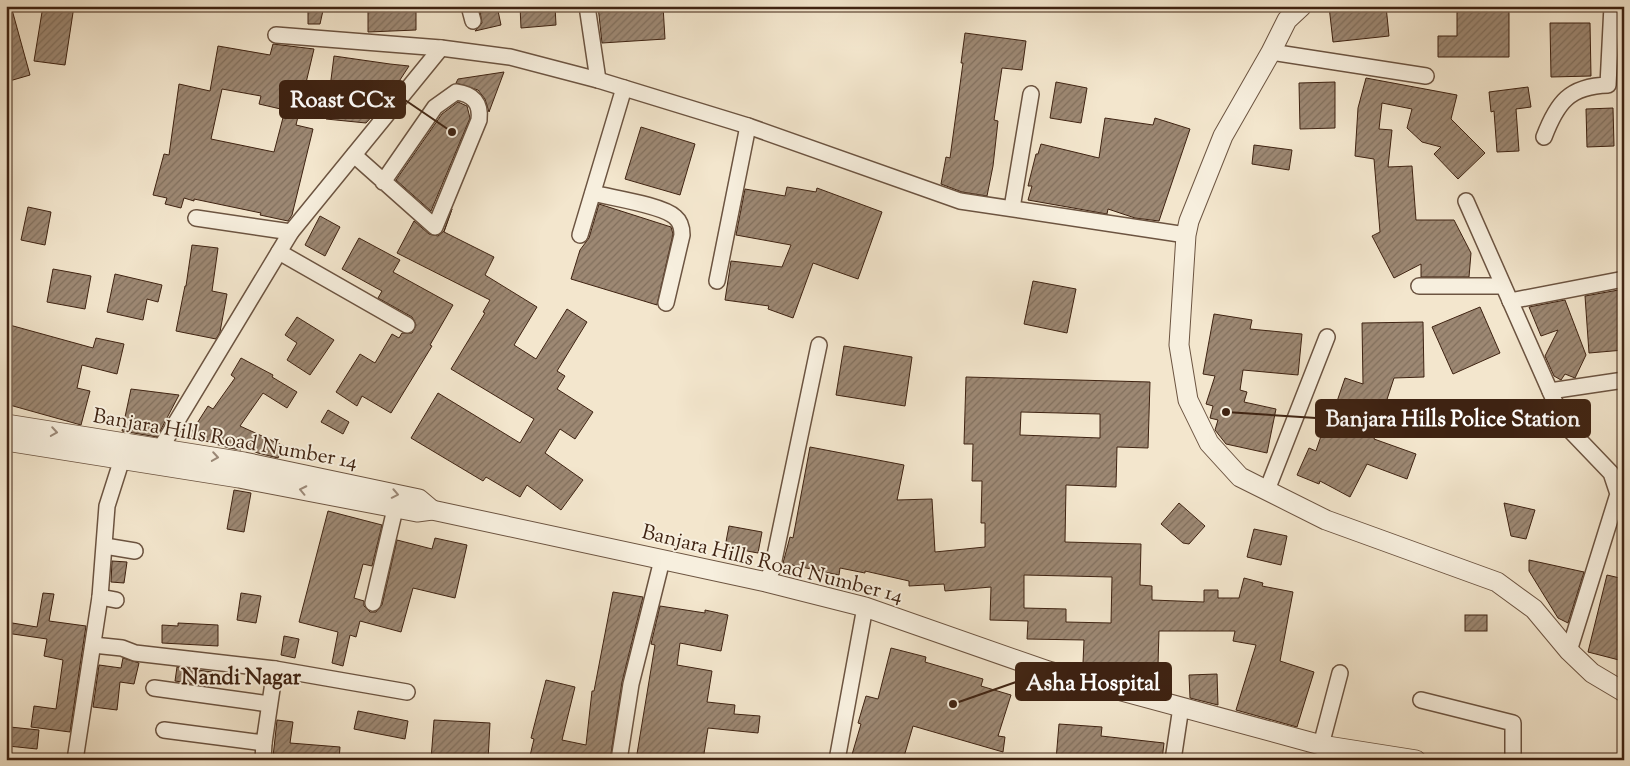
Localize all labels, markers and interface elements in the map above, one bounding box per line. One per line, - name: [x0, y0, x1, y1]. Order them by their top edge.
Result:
- callout: Roast CCx: [280, 81, 405, 118]
- text: Roast CCx: [290, 86, 396, 118]
- callout: Banjara Hills Police Station: [1316, 400, 1590, 437]
- street label: Banjara Hills Road Number 14: [90, 402, 360, 478]
- text: Banjara Hills Police Station: [1326, 405, 1580, 437]
- one-way arrow: [50, 427, 59, 437]
- one-way arrow: [211, 452, 219, 462]
- one-way arrow: [299, 486, 308, 496]
- one-way arrow: [391, 489, 399, 499]
- street label: Banjara Hills Road Number 14: [638, 518, 906, 612]
- district label: Nandi Nagar: [181, 663, 302, 695]
- callout: Asha Hospital: [1016, 663, 1171, 700]
- text: Asha Hospital: [1026, 669, 1161, 701]

